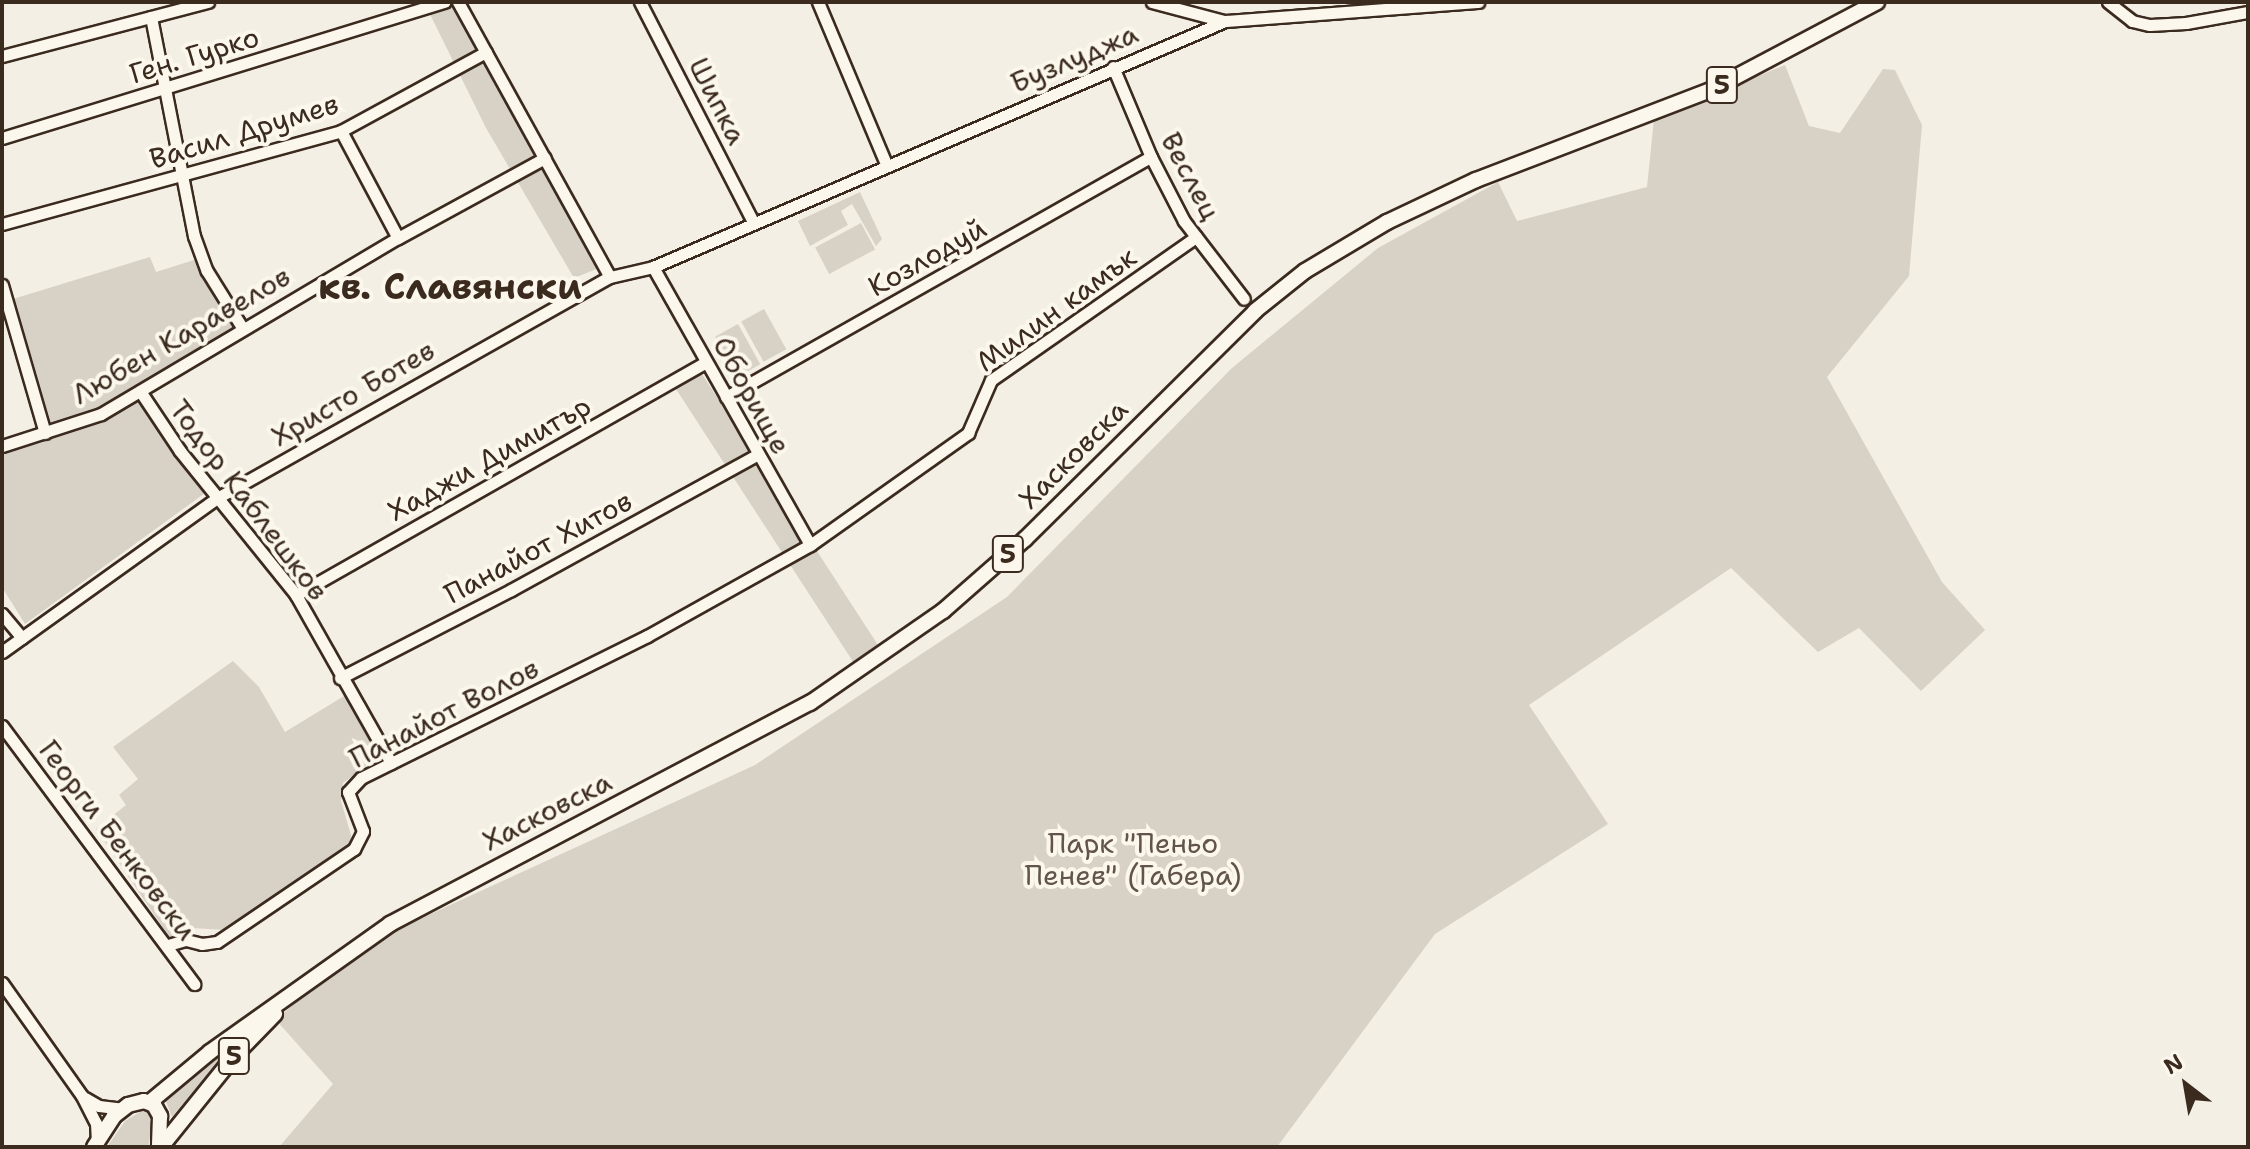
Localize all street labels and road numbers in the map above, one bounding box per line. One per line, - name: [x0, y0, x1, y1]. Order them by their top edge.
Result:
- street label: Бузлуджа: [1005, 16, 1143, 100]
- street label: Ген. Гурко: [125, 19, 263, 91]
- street label: Шипка: [682, 52, 754, 150]
- road number: 5: [1704, 63, 1740, 107]
- street label: Васил Друмев: [146, 86, 342, 176]
- street label: Веслец: [1154, 127, 1228, 225]
- street label: Козлодуй: [862, 211, 992, 303]
- street label: Милин камък: [969, 240, 1143, 378]
- street label: Любен Каравелов: [66, 259, 296, 411]
- street label: Оборище: [706, 330, 798, 460]
- street label: Христо Ботев: [266, 333, 440, 453]
- street label: Хаджи Димитър: [382, 388, 596, 528]
- street label: Тодор Каблешков: [163, 393, 335, 607]
- street label: Хасковска: [1012, 393, 1134, 515]
- street label: Панайот Хитов: [439, 483, 637, 611]
- road number: 5: [990, 532, 1026, 576]
- street label: Панайот Волов: [344, 651, 544, 775]
- street label: Георги Бенковски: [32, 733, 204, 947]
- street label: Хасковска: [477, 764, 617, 858]
- road number: 5: [216, 1034, 252, 1078]

